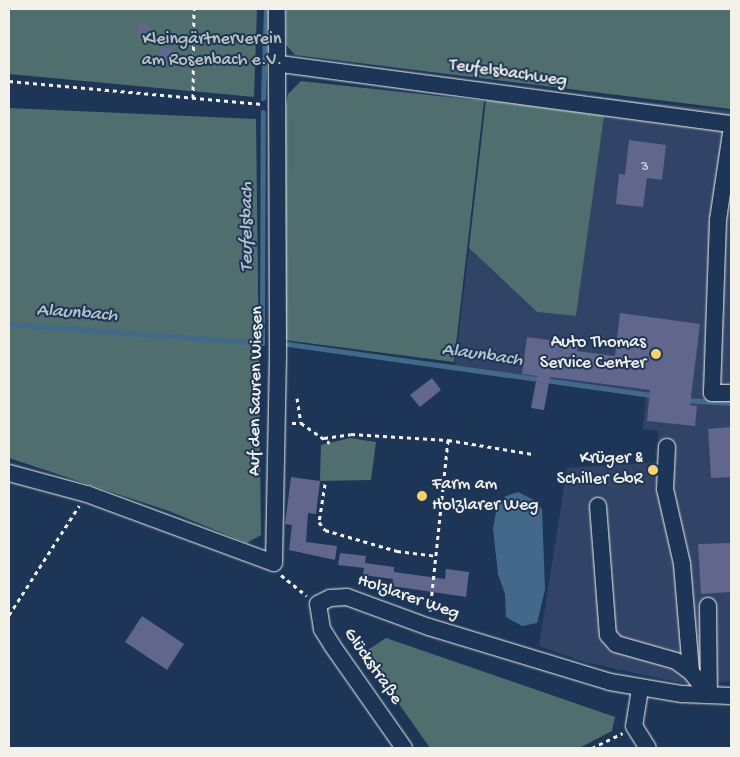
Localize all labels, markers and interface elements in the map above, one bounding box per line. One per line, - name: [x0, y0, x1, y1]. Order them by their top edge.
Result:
- park label: Kleingärtnerverein am Rosenbach e.V.: [142, 30, 282, 72]
- street label: Teufelsbachweg: [448, 55, 568, 93]
- house number: 3: [641, 159, 649, 177]
- water label: Teufelsbach: [237, 182, 259, 272]
- water label: Alaunbach: [36, 300, 118, 328]
- street label: Auf den Sauren Wiesen: [245, 306, 269, 476]
- place label: Auto Thomas Service Center: [540, 333, 646, 376]
- water label: Alaunbach: [440, 339, 524, 373]
- marker: Auto Thomas Service Center: [650, 348, 662, 360]
- place label: Krüger & Schiller GbR: [557, 449, 643, 492]
- marker: Krüger & Schiller GbR: [647, 464, 659, 476]
- place label: Farm am Holzlarer Weg: [432, 475, 539, 518]
- marker: Farm am Holzlarer Weg: [416, 490, 428, 502]
- street label: Holzlarer Weg: [354, 570, 462, 626]
- street label: Glückstraße: [338, 625, 406, 709]

